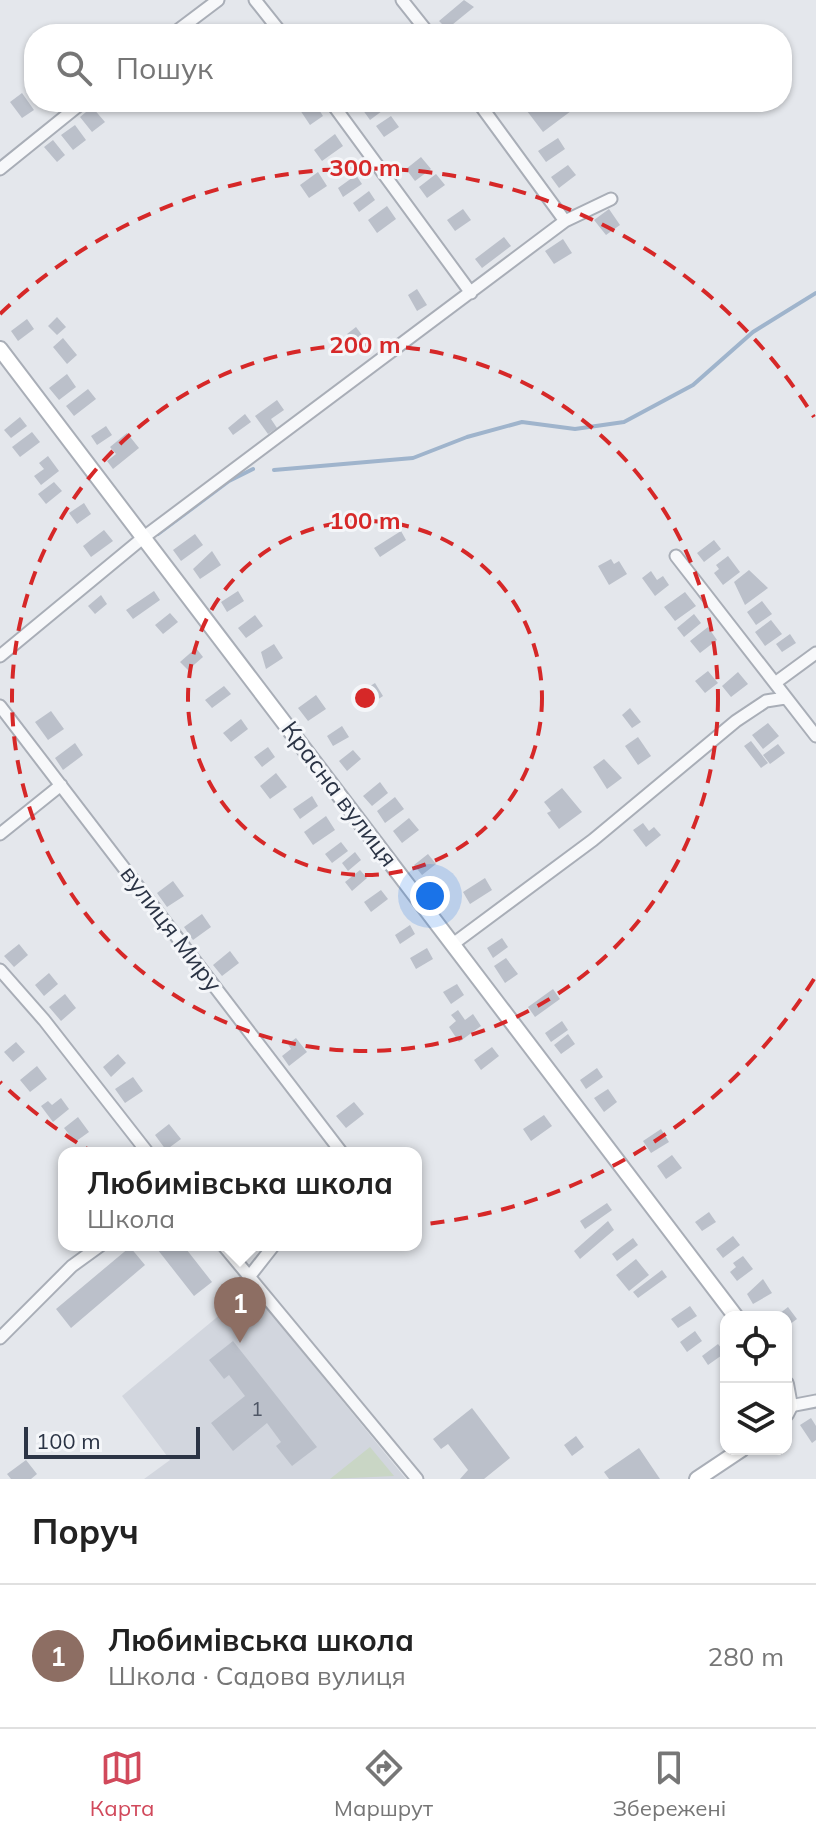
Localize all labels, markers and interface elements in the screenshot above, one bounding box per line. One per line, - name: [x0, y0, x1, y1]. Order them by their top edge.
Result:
- search box: [24, 24, 792, 112]
- icon: search: [52, 46, 96, 90]
- text: Пошук: [116, 49, 213, 87]
- text: 300 m: [329, 152, 401, 182]
- text: 200 m: [329, 329, 401, 359]
- text: 100 m: [329, 505, 401, 535]
- centre of rings: [351, 684, 379, 712]
- street label: Красна вулиця: [275, 715, 404, 872]
- street label: вулиця Миру: [115, 859, 229, 998]
- your location: [410, 876, 450, 916]
- popup: [58, 1147, 422, 1251]
- text: Любимівська школа: [87, 1164, 393, 1202]
- text: Школа: [87, 1202, 175, 1235]
- pin: 1: [214, 1277, 266, 1343]
- map controls: [720, 1311, 792, 1455]
- button: locate: [720, 1311, 792, 1383]
- button: layers: [720, 1383, 792, 1455]
- house number: 1: [251, 1396, 263, 1421]
- scale bar: [24, 1423, 200, 1459]
- text: 100 m: [36, 1427, 101, 1455]
- text: Поруч: [32, 1510, 139, 1553]
- text: Любимівська школа: [108, 1621, 414, 1659]
- text: 1: [50, 1640, 66, 1673]
- text: 280 m: [708, 1640, 784, 1673]
- text: Школа · Садова вулиця: [108, 1659, 406, 1692]
- tab: Карта: [90, 1746, 155, 1822]
- tab: Маршрут: [334, 1746, 433, 1822]
- tab: Збережені: [613, 1746, 726, 1822]

